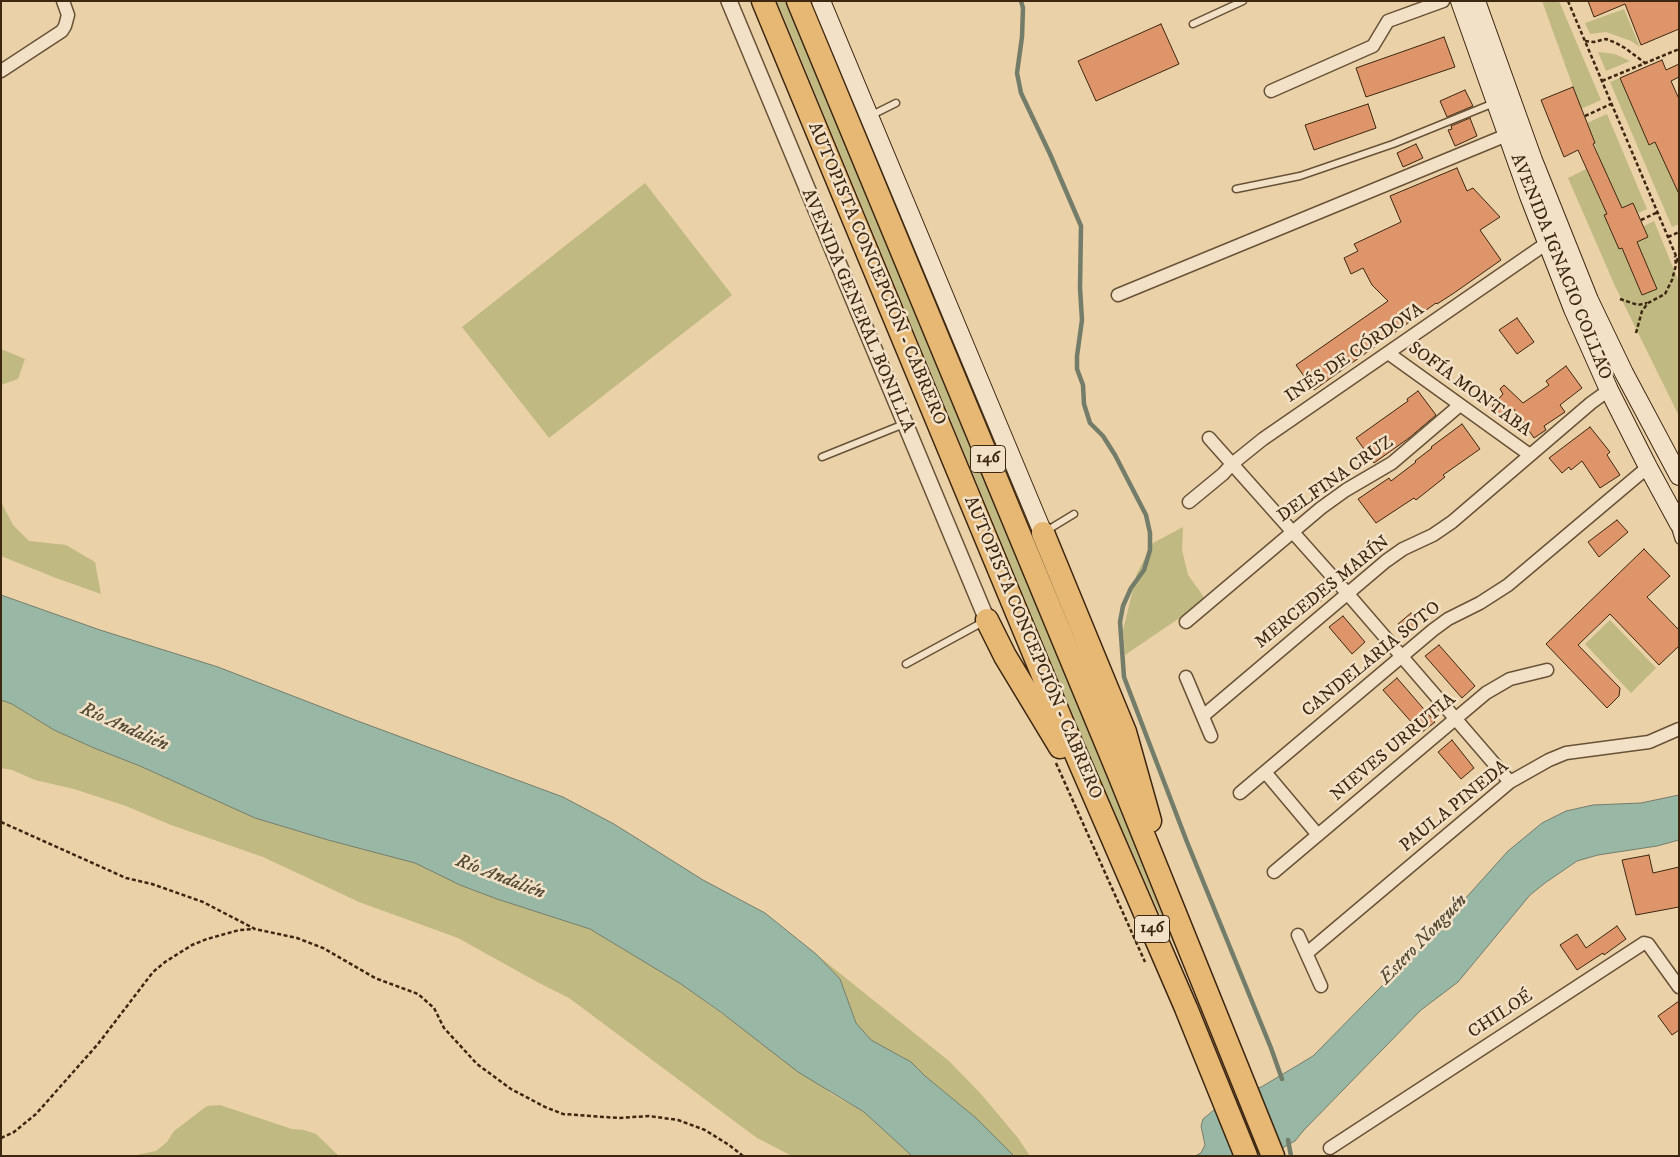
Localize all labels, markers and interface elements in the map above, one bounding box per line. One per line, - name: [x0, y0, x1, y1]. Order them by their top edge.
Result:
- street label: AUTOPISTA CONCEPCIÓN - CABRERO: [802, 119, 950, 429]
- street label: AVENIDA IGNACIO COLLAO: [1505, 151, 1615, 383]
- street label: AVENIDA GENERAL BONILLA: [796, 186, 918, 436]
- street label: INÉS DE CÓRDOVA: [1282, 300, 1428, 408]
- street label: SOFÍA MONTABA: [1403, 338, 1535, 442]
- street label: DELFINA CRUZ: [1274, 432, 1398, 528]
- road number: 146: [970, 446, 1006, 472]
- street label: AUTOPISTA CONCEPCIÓN - CABRERO: [958, 493, 1106, 803]
- street label: MERCEDES MARÍN: [1251, 532, 1395, 654]
- street label: CANDELARIA SOTO: [1298, 597, 1446, 723]
- street label: NIEVES URRUTIA: [1327, 689, 1461, 807]
- water label: Río Andalién: [77, 699, 171, 757]
- street label: PAULA PINEDA: [1396, 757, 1514, 857]
- water label: Río Andalién: [452, 851, 548, 905]
- water label: Estero Nonguén: [1375, 890, 1473, 990]
- road number: 146: [1134, 916, 1170, 942]
- street label: CHILOÉ: [1465, 986, 1537, 1044]

